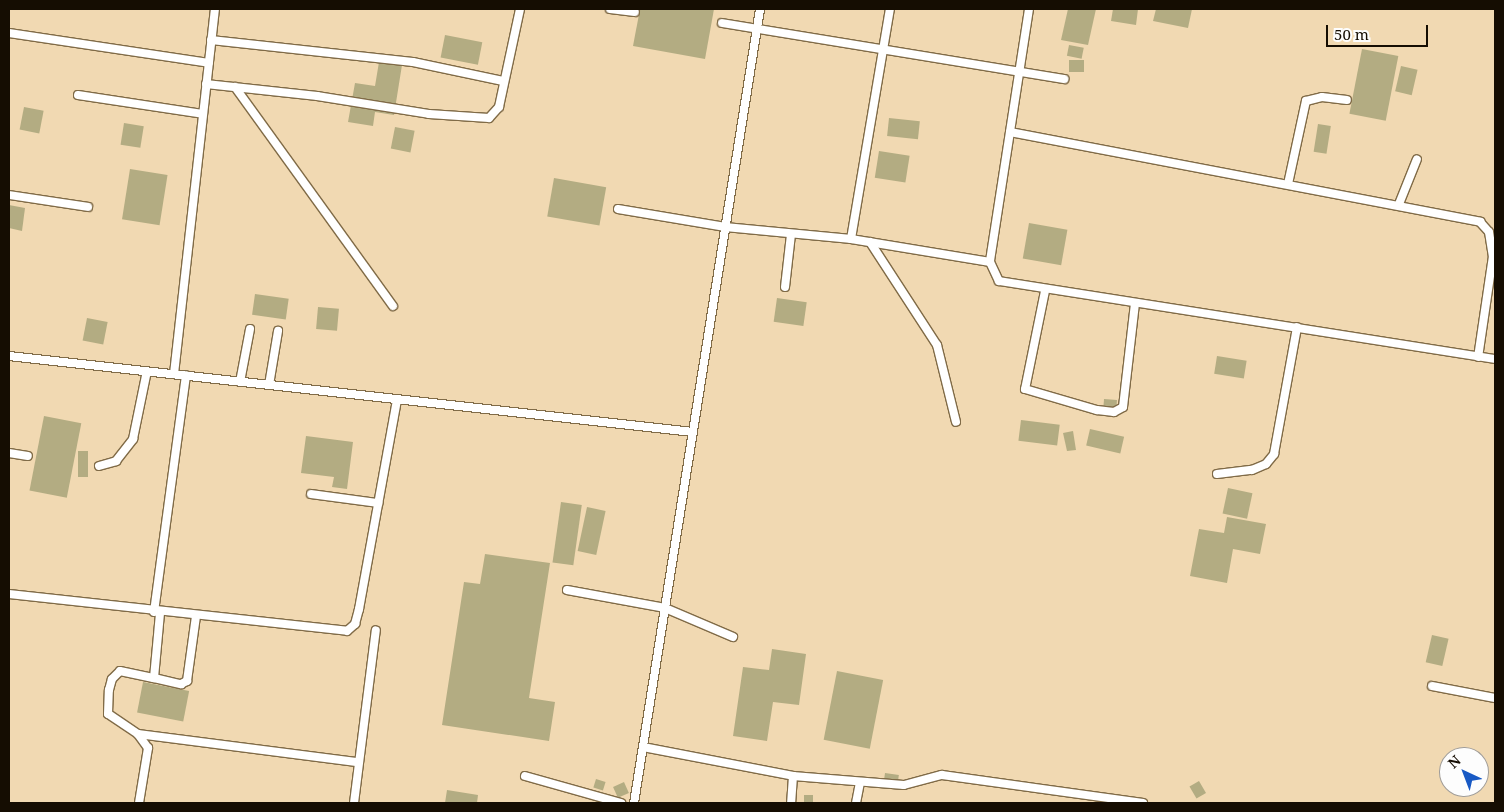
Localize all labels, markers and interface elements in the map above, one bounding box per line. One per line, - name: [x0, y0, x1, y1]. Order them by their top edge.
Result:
- scale bar: [1329, 15, 1432, 47]
- text: 50 m: [1334, 24, 1369, 44]
- north arrow: [1439, 747, 1489, 797]
- text: N: [1444, 751, 1465, 772]

